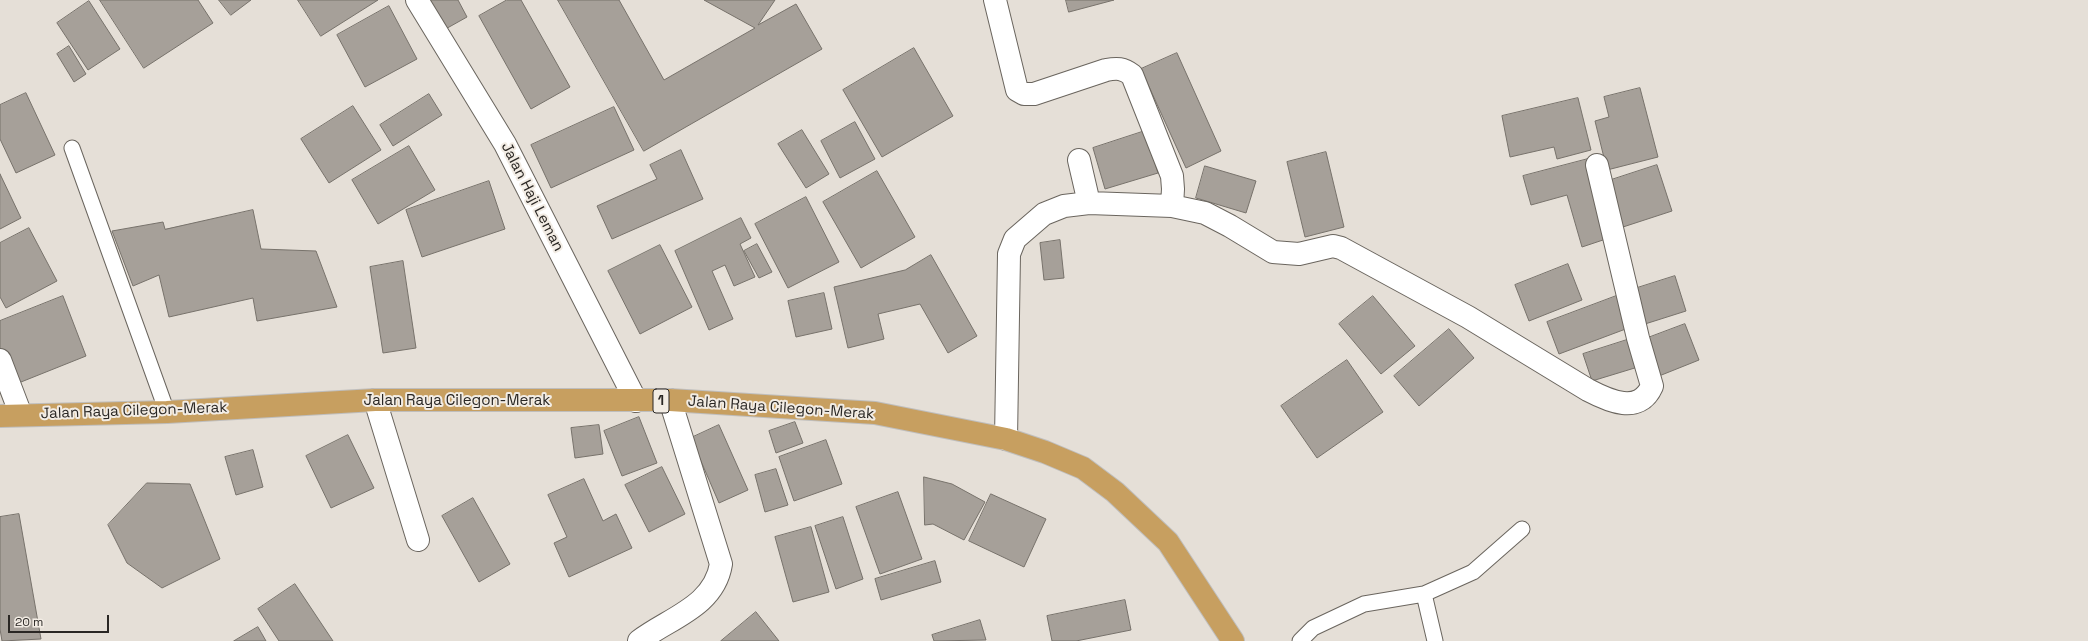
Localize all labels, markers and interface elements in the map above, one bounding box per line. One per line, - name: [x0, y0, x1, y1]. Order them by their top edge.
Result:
- street label: Jalan Haji Leman: [497, 139, 567, 255]
- road number: 1: [653, 389, 669, 413]
- street label: Jalan Raya Cilegon-Merak: [364, 392, 550, 410]
- street label: Jalan Raya Cilegon-Merak: [687, 393, 875, 423]
- street label: Jalan Raya Cilegon-Merak: [40, 399, 228, 423]
- scale bar: [10, 607, 111, 633]
- text: 20 m: [15, 614, 43, 630]

